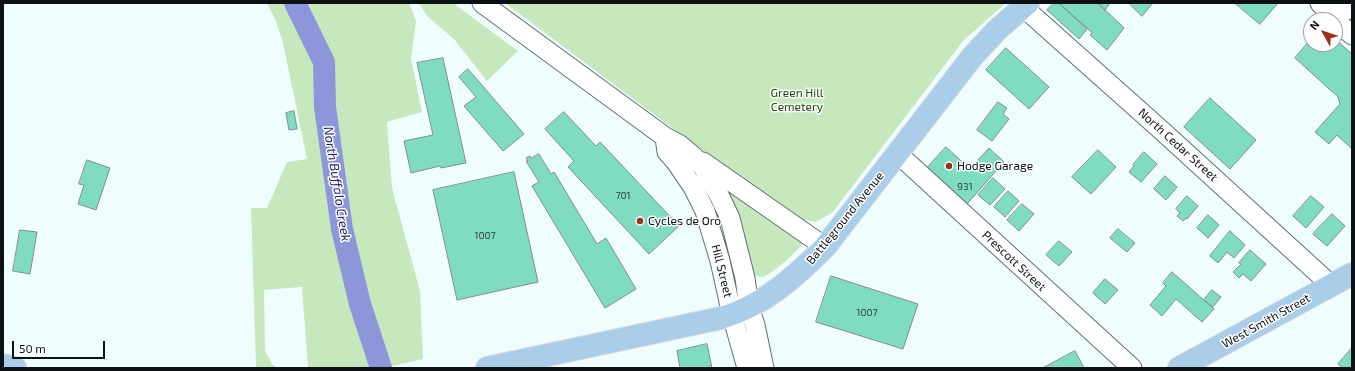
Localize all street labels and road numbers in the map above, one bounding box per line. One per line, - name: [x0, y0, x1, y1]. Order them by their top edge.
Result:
- street label: North Cedar Street: [1135, 106, 1221, 184]
- street label: Battleground Avenue: [803, 169, 887, 267]
- street label: Prescott Street: [979, 228, 1049, 294]
- street label: Hill Street: [708, 243, 736, 299]
- street label: West Smith Street: [1219, 291, 1313, 351]

